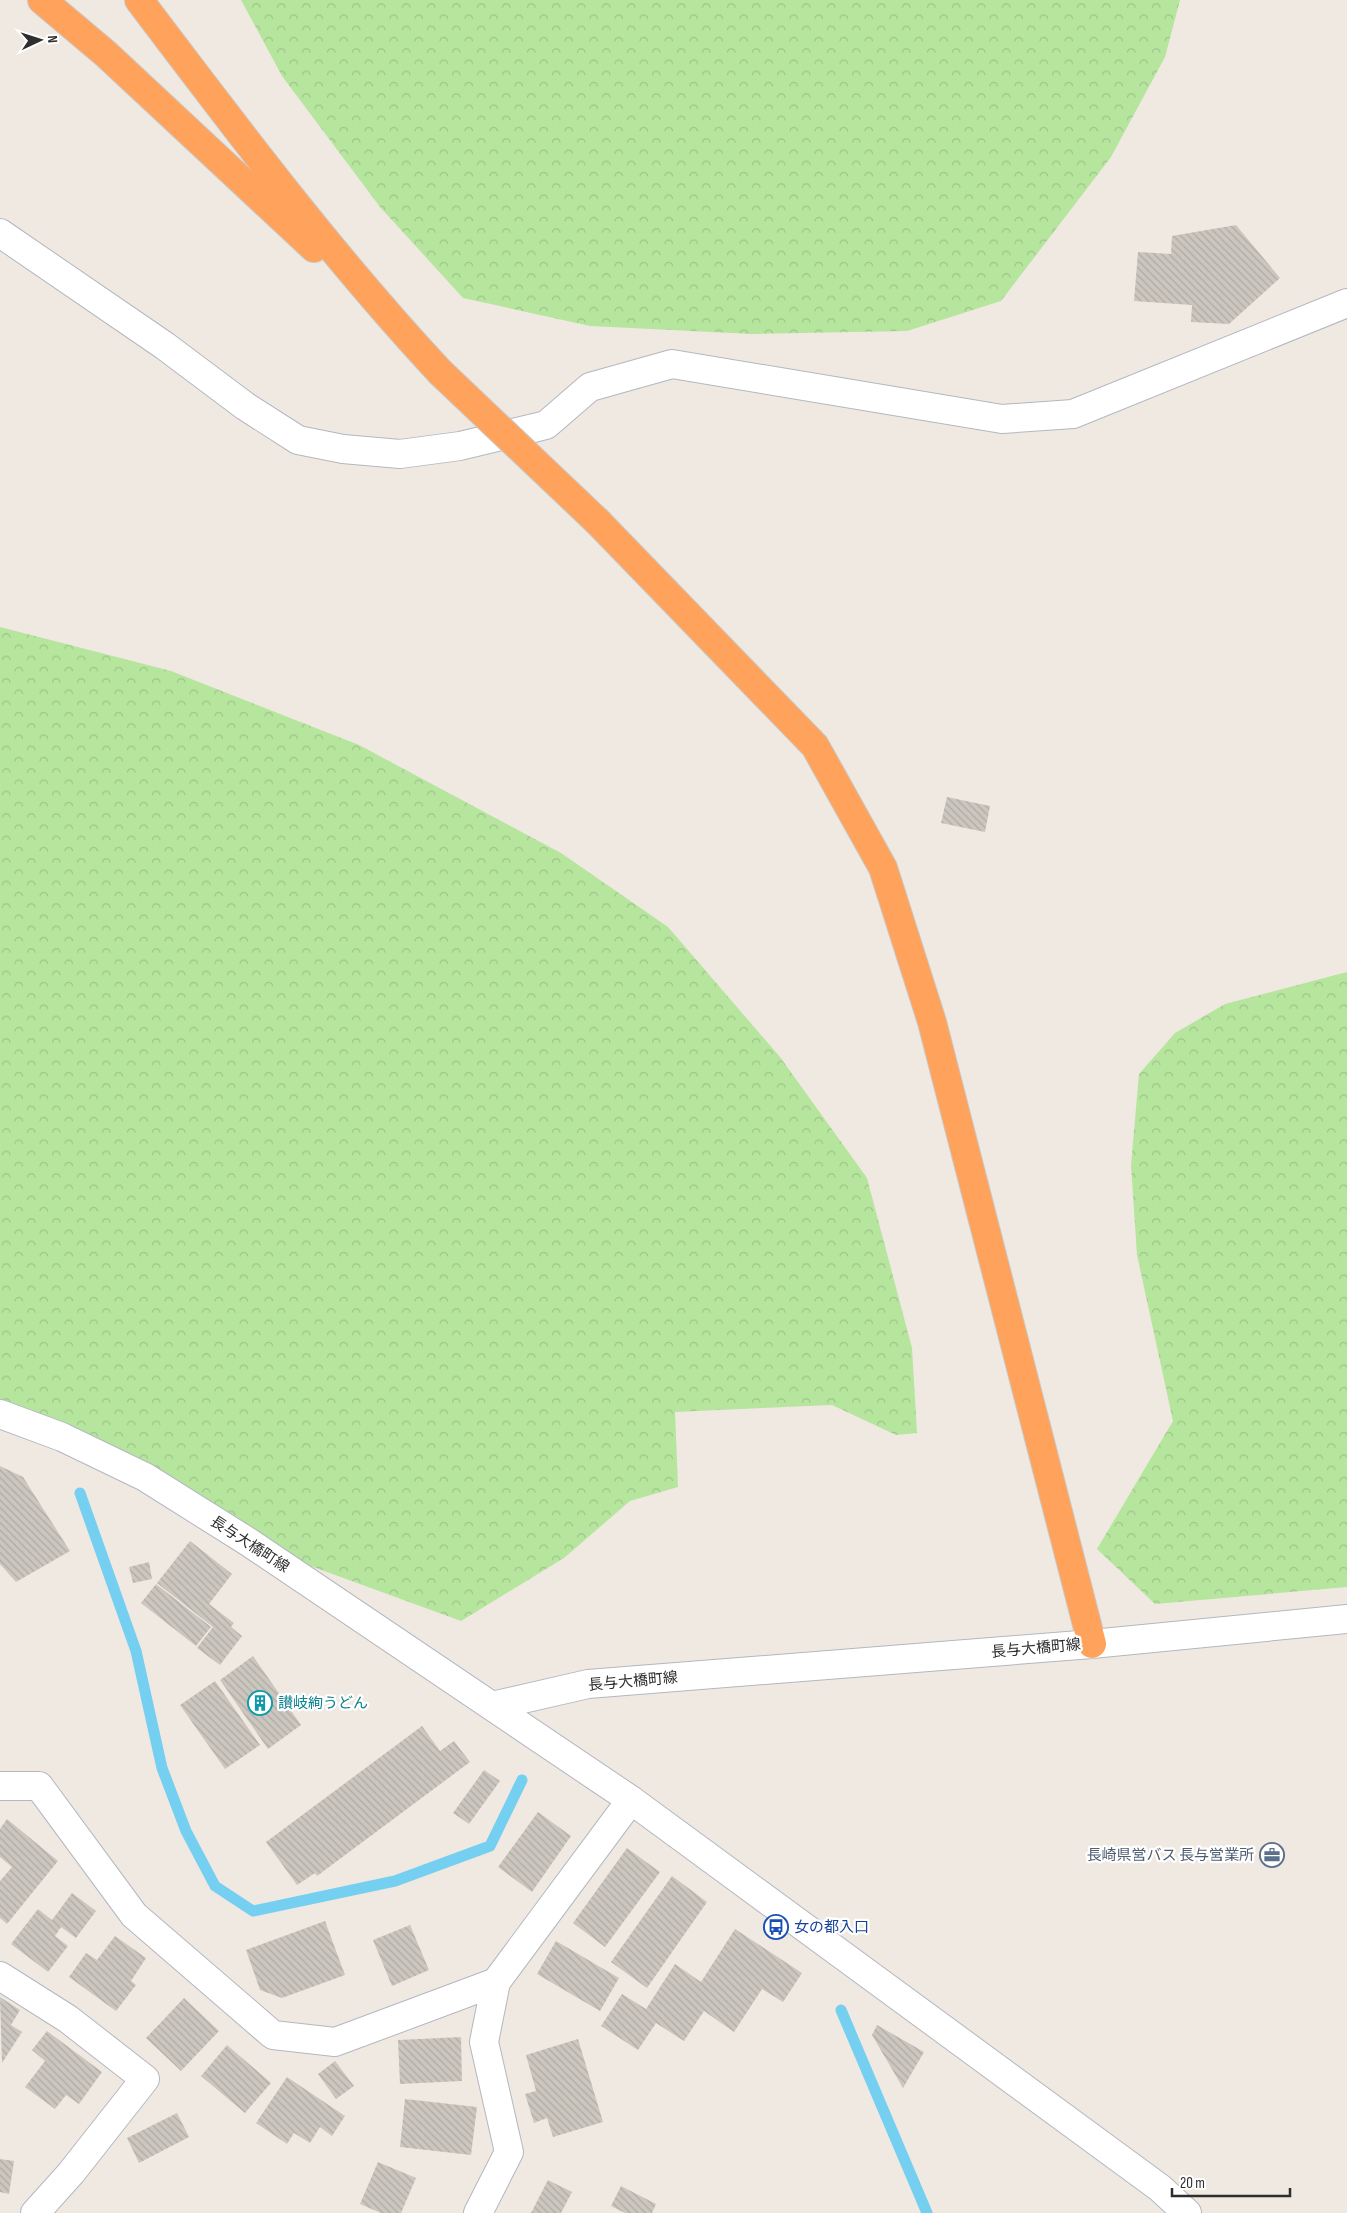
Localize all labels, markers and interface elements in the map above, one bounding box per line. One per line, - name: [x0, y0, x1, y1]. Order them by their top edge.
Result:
- north arrow: [15, 15, 65, 65]
- text: N: [44, 35, 61, 43]
- street label: 長与大橋町線: [207, 1512, 293, 1577]
- street label: 長与大橋町線: [990, 1635, 1082, 1662]
- street label: 長与大橋町線: [587, 1668, 679, 1695]
- building icon: 讃岐絢うどん: [247, 1690, 273, 1716]
- place label: 讃岐絢うどん: [278, 1694, 368, 1713]
- office icon: 長崎県営バス 長与営業所: [1259, 1842, 1285, 1868]
- place label: 長崎県営バス 長与営業所: [1087, 1846, 1254, 1865]
- bus stop icon: 女の都入口: [763, 1914, 789, 1940]
- place label: 女の都入口: [794, 1918, 869, 1937]
- scale bar: [1172, 2166, 1290, 2198]
- text: 20 m: [1180, 2174, 1205, 2193]

